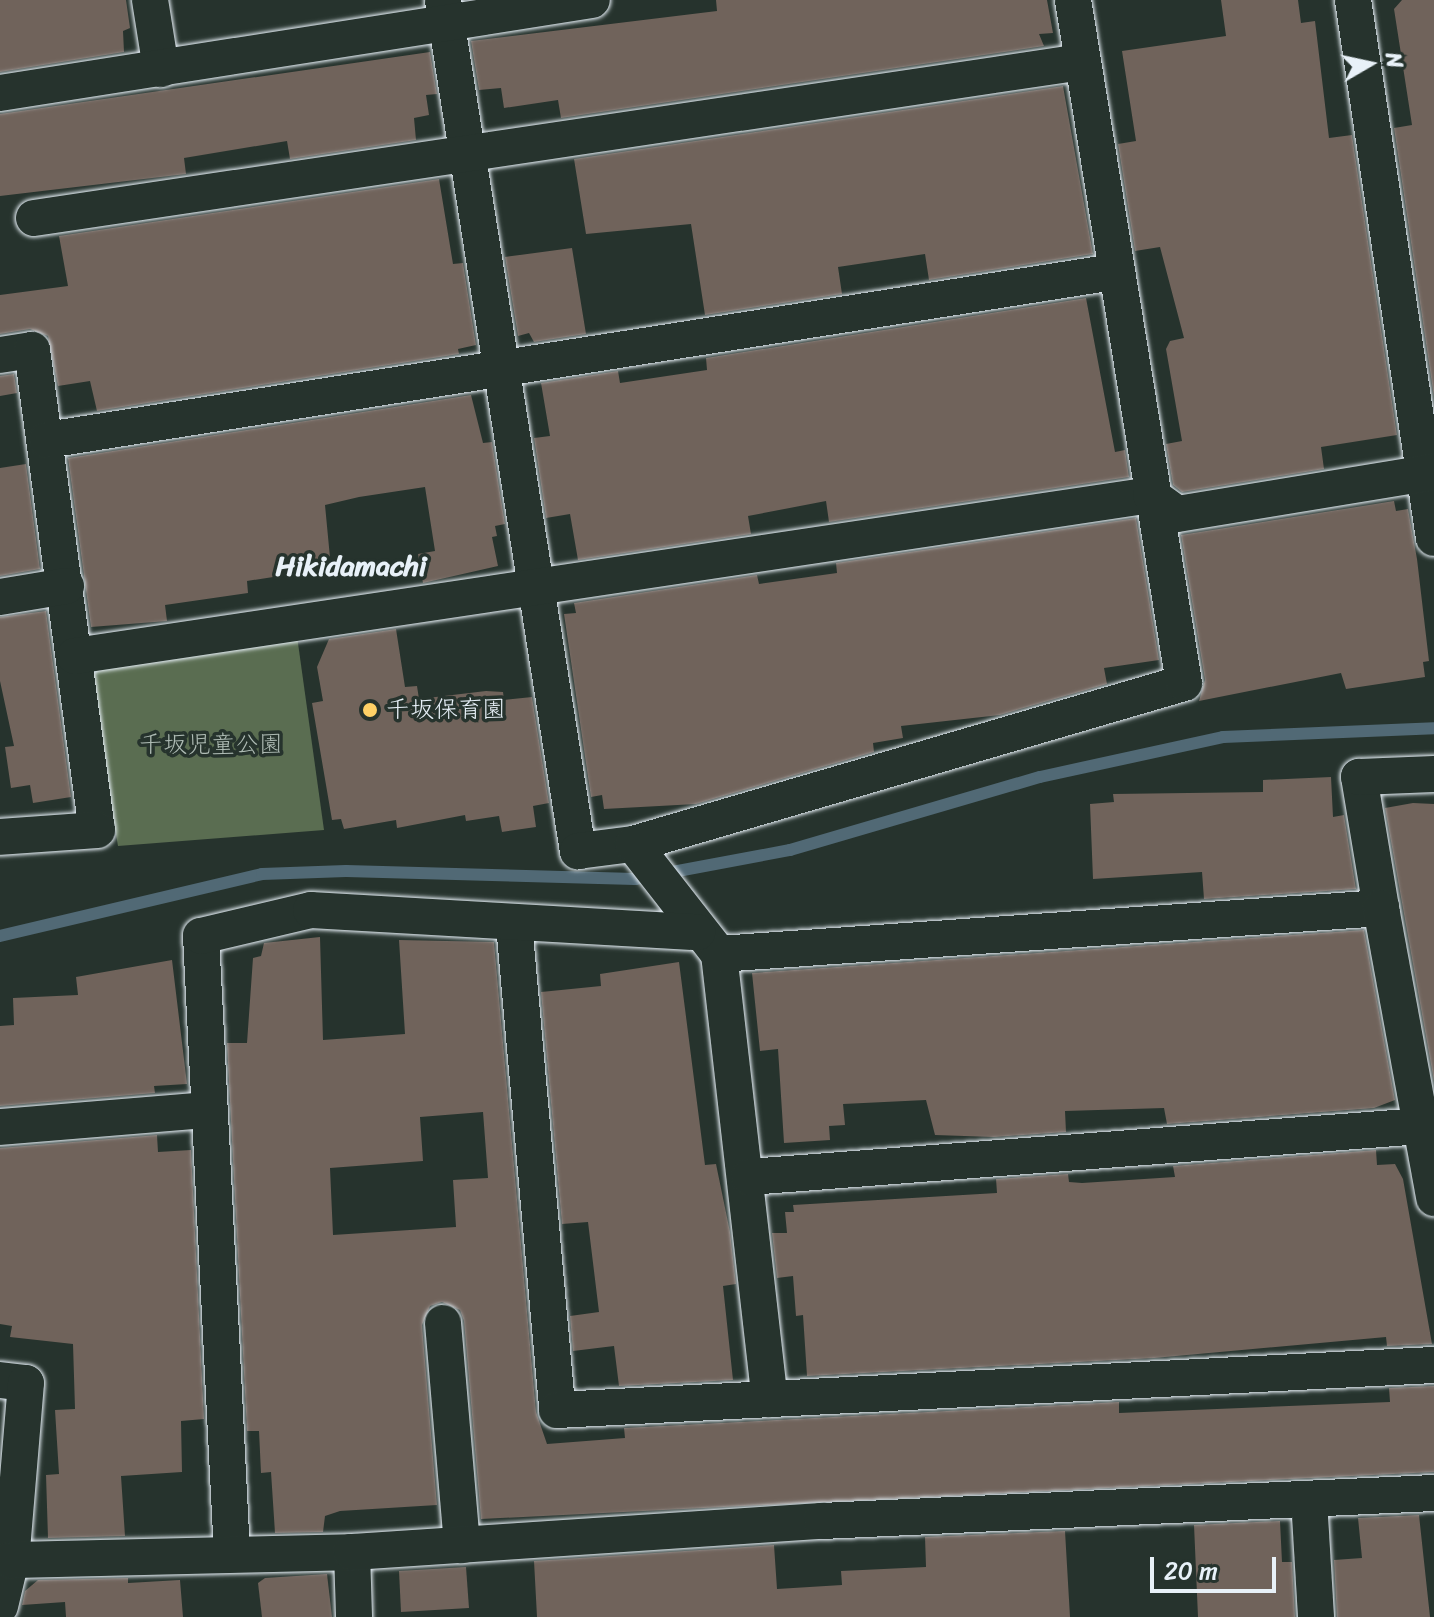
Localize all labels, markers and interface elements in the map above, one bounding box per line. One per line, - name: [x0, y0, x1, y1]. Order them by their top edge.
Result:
- north arrow: [1330, 24, 1410, 104]
- text: N: [1374, 50, 1415, 71]
- district label: Hikidamachi: [276, 549, 426, 583]
- place label: 千坂保育園: [386, 696, 506, 724]
- marker: 千坂保育園: [361, 701, 379, 719]
- park label: 千坂児童公園: [139, 731, 283, 759]
- scale bar: [1154, 1541, 1280, 1591]
- text: 20 m: [1164, 1550, 1218, 1592]

